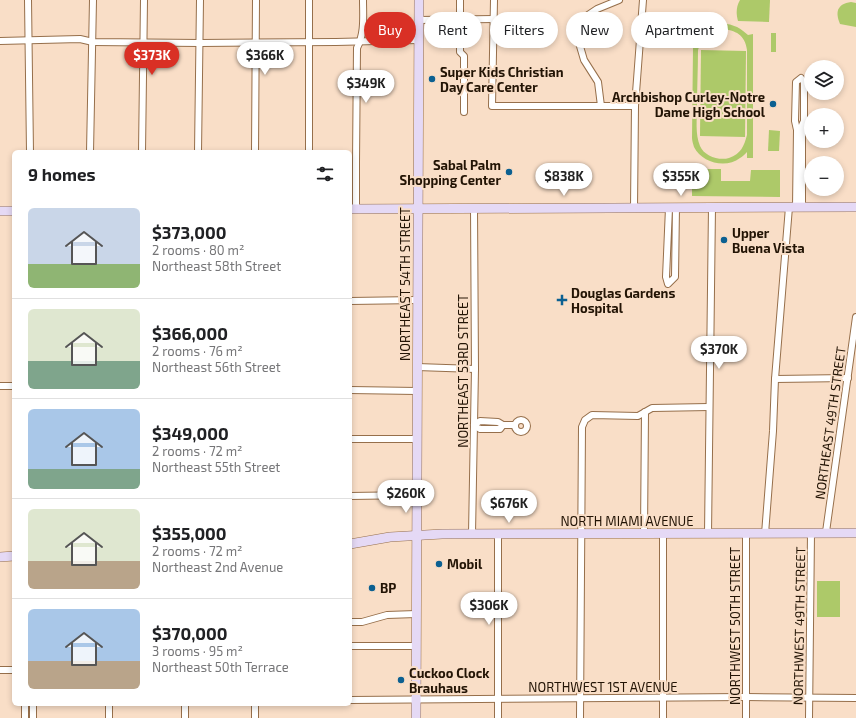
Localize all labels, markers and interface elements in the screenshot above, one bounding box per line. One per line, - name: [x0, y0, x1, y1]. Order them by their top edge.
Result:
- chip: Buy: [364, 12, 416, 48]
- chip: Rent: [424, 12, 482, 48]
- chip: Filters: [490, 12, 558, 48]
- chip: New: [566, 12, 623, 48]
- chip: Apartment: [631, 12, 728, 48]
- pin: $373K: [124, 42, 180, 76]
- pin: $366K: [237, 42, 293, 76]
- text: $373K: [133, 47, 171, 63]
- text: $366K: [246, 47, 284, 63]
- map controls: [804, 60, 844, 196]
- button: layers: [804, 60, 844, 100]
- place label: Super Kids Christian Day Care Center: [440, 64, 564, 95]
- pin: $349K: [338, 70, 394, 104]
- marker: Super Kids Christian Day Care Center: [427, 74, 437, 84]
- text: $349K: [346, 75, 386, 91]
- place label: Archbishop Curley-Notre Dame High School: [612, 89, 766, 120]
- marker: Archbishop Curley-Notre Dame High School: [768, 99, 778, 109]
- button: +: [804, 108, 844, 148]
- button: −: [804, 156, 844, 196]
- place label: Sabal Palm Shopping Center: [400, 157, 501, 188]
- icon: filters: [314, 163, 336, 185]
- pin: $838K: [536, 163, 592, 197]
- pin: $355K: [653, 163, 709, 197]
- text: 9 homes: [28, 164, 96, 184]
- marker: Sabal Palm Shopping Center: [504, 167, 514, 177]
- text: $838K: [544, 168, 584, 184]
- text: $355K: [662, 168, 700, 184]
- street label: NORTHEAST 54TH STREET: [397, 207, 413, 361]
- text: $373,000: [152, 222, 226, 242]
- icon: home: [60, 224, 108, 272]
- place label: Upper Buena Vista: [732, 225, 805, 256]
- marker: Upper Buena Vista: [719, 235, 729, 245]
- text: 2 rooms · 80 m²: [152, 242, 244, 258]
- text: Northeast 58th Street: [152, 258, 281, 274]
- place label: Douglas Gardens Hospital: [571, 285, 675, 316]
- street label: NORTHEAST 53RD STREET: [455, 294, 471, 448]
- marker: Douglas Gardens Hospital: [556, 294, 568, 306]
- text: $366,000: [152, 323, 228, 343]
- icon: home: [60, 325, 108, 373]
- pin: $370K: [691, 336, 747, 370]
- text: $370K: [700, 341, 738, 357]
- text: 2 rooms · 76 m²: [152, 343, 243, 359]
- street label: NORTHEAST 49TH STREET: [811, 345, 849, 501]
- text: Northeast 56th Street: [152, 359, 281, 375]
- text: $349,000: [152, 423, 229, 443]
- icon: home: [60, 425, 108, 473]
- text: 2 rooms · 72 m²: [152, 443, 243, 459]
- text: Northeast 55th Street: [152, 459, 280, 475]
- pin: $260K: [378, 480, 434, 514]
- text: $260K: [386, 485, 426, 501]
- pin: $676K: [481, 490, 537, 524]
- text: $676K: [490, 495, 528, 511]
- street label: NORTH MIAMI AVENUE: [560, 513, 694, 529]
- text: $355,000: [152, 523, 227, 543]
- icon: home: [60, 525, 108, 573]
- text: 2 rooms · 72 m²: [152, 543, 243, 559]
- street label: NORTHWEST 49TH STREET: [790, 546, 808, 705]
- street label: NORTHWEST 50TH STREET: [727, 547, 743, 705]
- place label: Mobil: [447, 556, 483, 572]
- text: Northeast 2nd Avenue: [152, 559, 283, 575]
- marker: Mobil: [434, 559, 444, 569]
- place label: BP: [380, 580, 396, 596]
- marker: BP: [367, 583, 377, 593]
- pin: $306K: [461, 592, 517, 626]
- text: $306K: [469, 597, 509, 613]
- text: $370,000: [152, 623, 228, 643]
- icon: home: [60, 625, 108, 673]
- text: 3 rooms · 95 m²: [152, 643, 243, 659]
- text: Northeast 50th Terrace: [152, 659, 289, 675]
- place label: Cuckoo Clock Brauhaus: [409, 665, 490, 696]
- marker: Cuckoo Clock Brauhaus: [396, 675, 406, 685]
- street label: NORTHWEST 1ST AVENUE: [528, 679, 678, 695]

